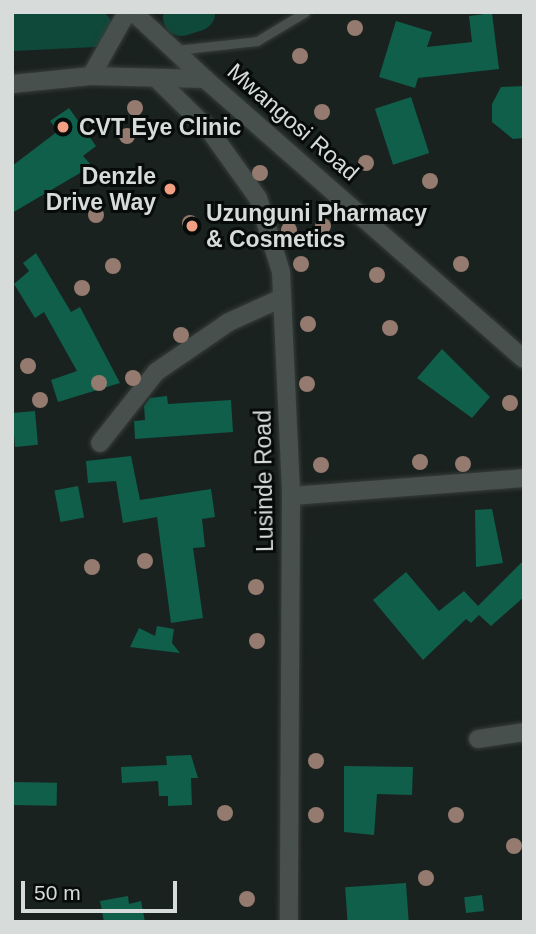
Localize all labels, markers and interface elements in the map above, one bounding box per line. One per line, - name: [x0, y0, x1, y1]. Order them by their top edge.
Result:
- street label: Mwangosi Road: [222, 57, 364, 187]
- place label: CVT Eye Clinic: [79, 113, 241, 141]
- marker: CVT Eye Clinic: [53, 117, 73, 137]
- place label: Denzle Drive Way: [46, 162, 156, 216]
- marker: Denzle Drive Way: [162, 181, 178, 197]
- place label: Uzunguni Pharmacy & Cosmetics: [206, 199, 427, 253]
- marker: Uzunguni Pharmacy & Cosmetics: [184, 218, 200, 234]
- street label: Lusinde Road: [249, 410, 279, 552]
- scale bar: [24, 867, 180, 911]
- text: 50 m: [34, 881, 81, 904]

